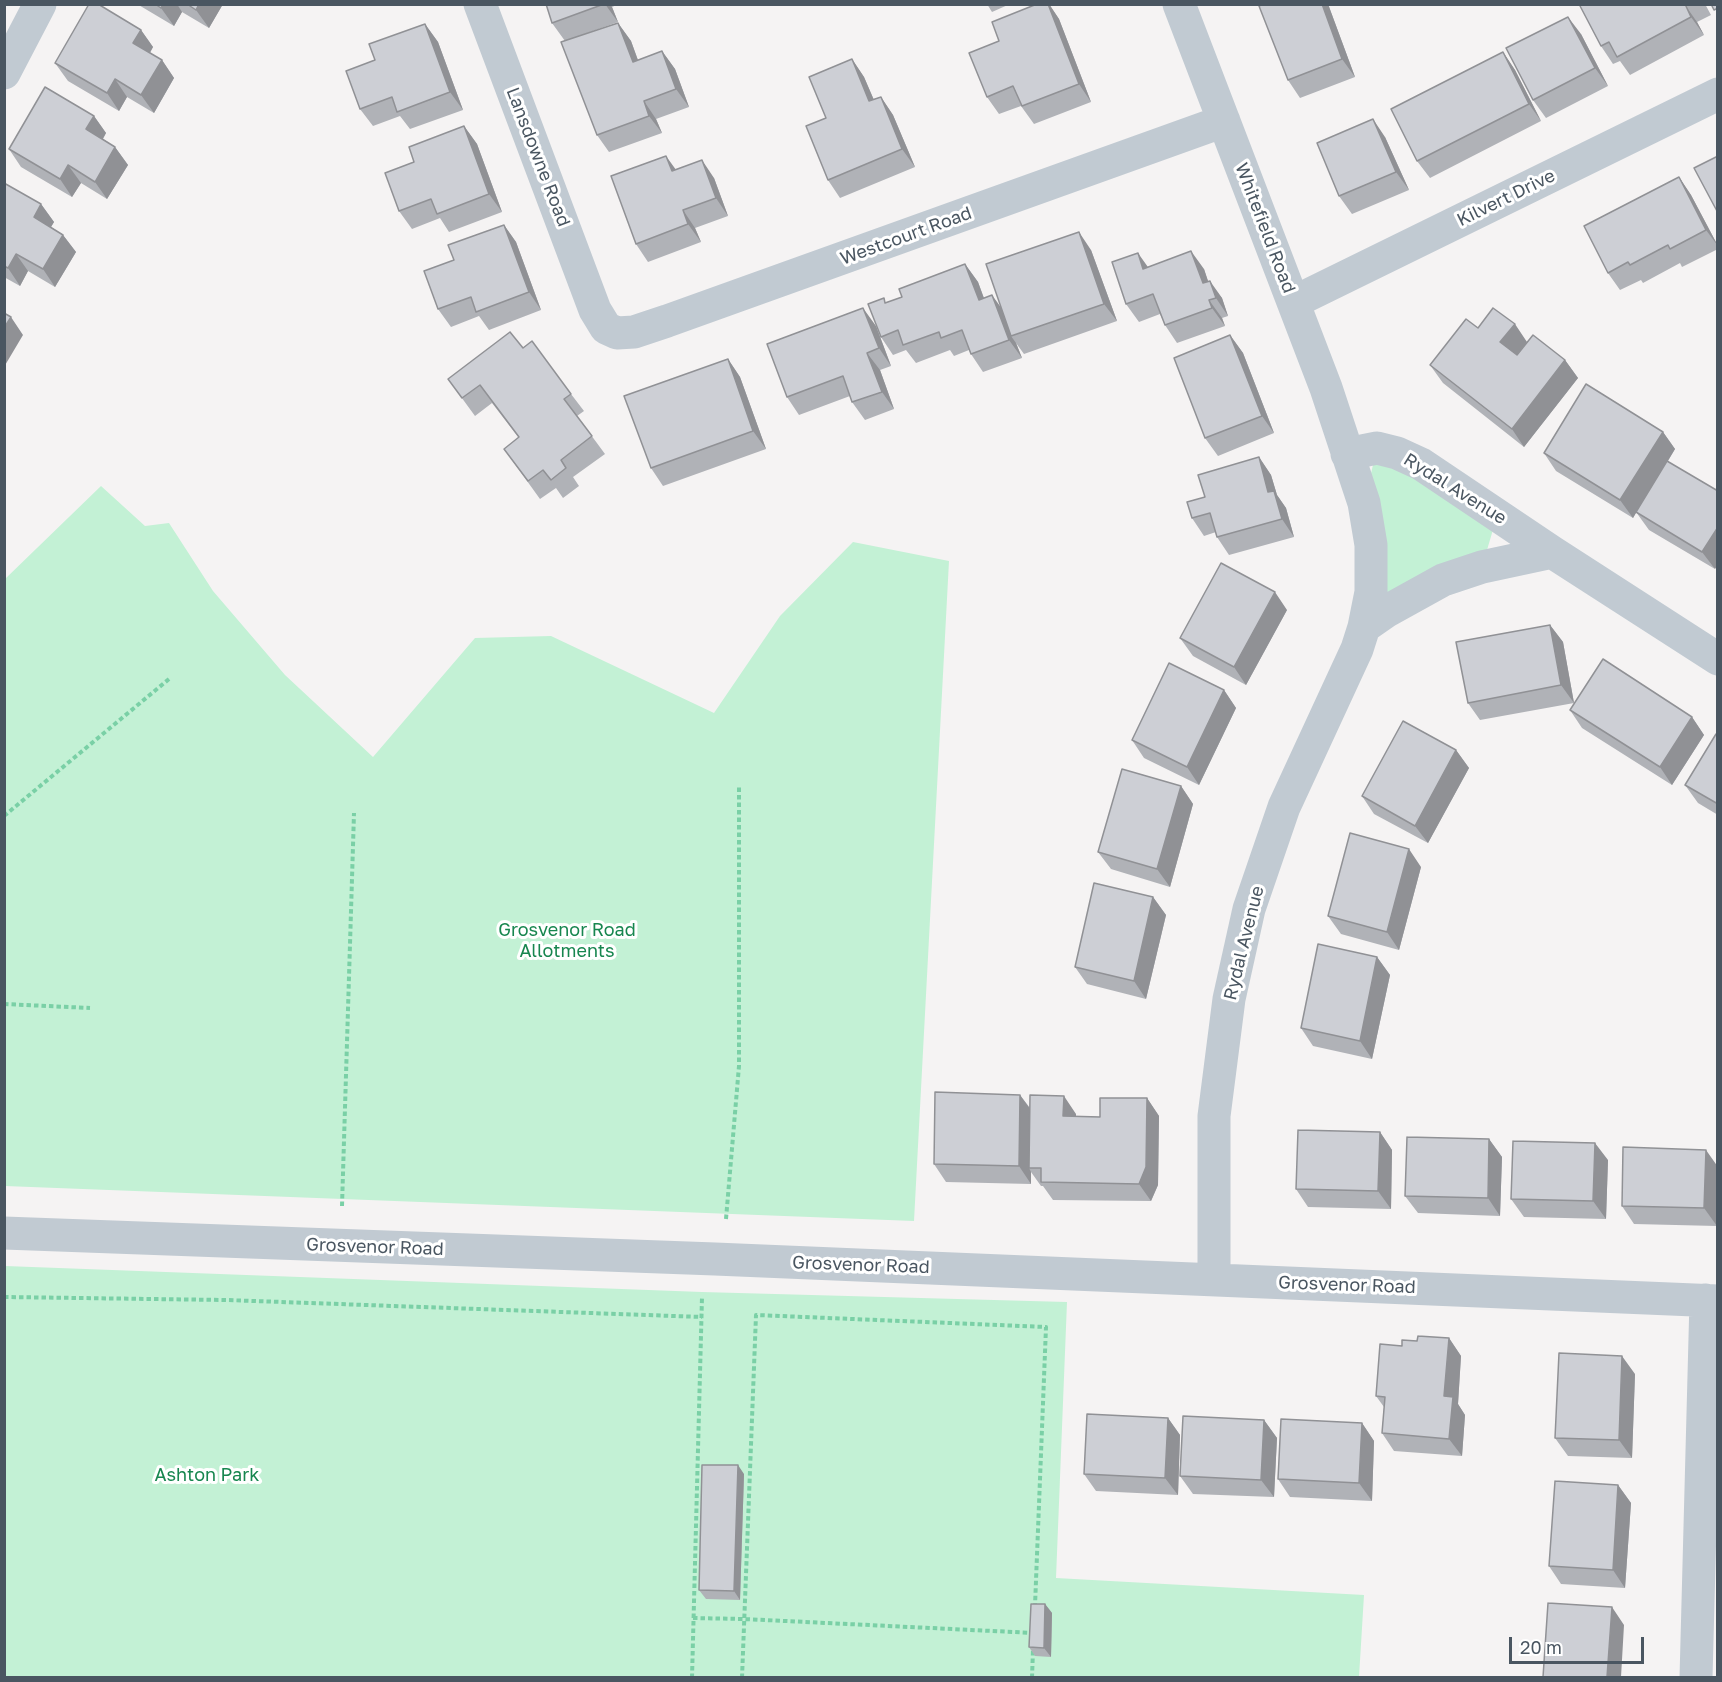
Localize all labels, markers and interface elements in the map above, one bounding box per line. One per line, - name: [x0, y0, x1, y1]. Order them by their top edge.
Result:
- street label: Lansdowne Road: [501, 84, 575, 230]
- street label: Whitefield Road: [1230, 160, 1300, 296]
- street label: Kilvert Drive: [1453, 165, 1559, 231]
- street label: Westcourt Road: [837, 202, 975, 270]
- street label: Rydal Avenue: [1400, 449, 1510, 529]
- street label: Rydal Avenue: [1219, 884, 1269, 1002]
- park label: Grosvenor Road Allotments: [498, 919, 636, 962]
- street label: Grosvenor Road: [306, 1234, 444, 1260]
- street label: Grosvenor Road: [792, 1252, 930, 1278]
- street label: Grosvenor Road: [1278, 1272, 1416, 1298]
- park label: Ashton Park: [155, 1464, 259, 1486]
- scale bar: [1512, 1625, 1647, 1663]
- text: 20 m: [1520, 1636, 1562, 1658]

